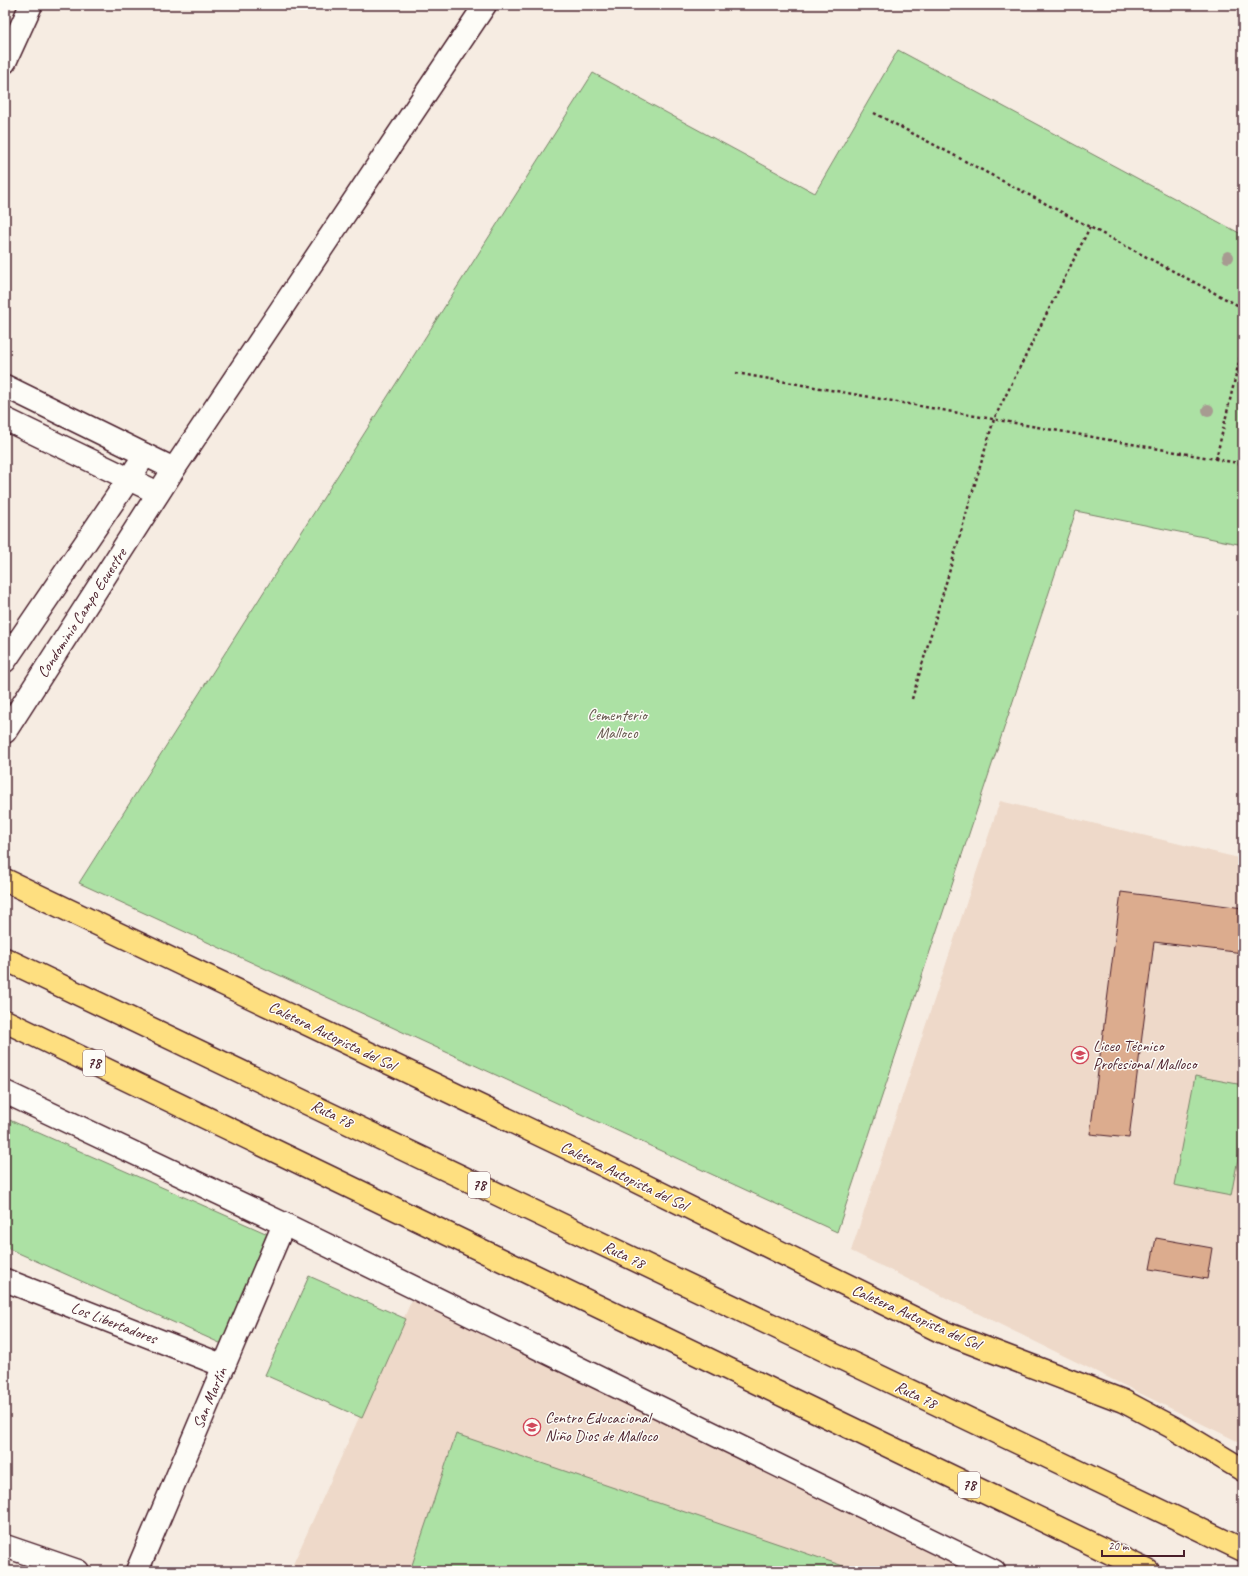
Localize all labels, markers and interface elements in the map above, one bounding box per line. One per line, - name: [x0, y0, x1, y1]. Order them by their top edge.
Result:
- street label: Condominio Campo Ecuestre: [33, 543, 132, 682]
- park label: Cementerio Malloco: [587, 705, 649, 743]
- street label: Caletera Autopista del Sol: [265, 997, 402, 1077]
- place label: Liceo Técnico Profesional Malloco: [1093, 1036, 1199, 1074]
- school or university icon: Liceo Técnico Profesional Malloco: [1070, 1045, 1090, 1065]
- road number: 78: [83, 1050, 105, 1076]
- street label: Ruta 78: [308, 1095, 358, 1133]
- street label: Caletera Autopista del Sol: [557, 1137, 694, 1217]
- road number: 78: [468, 1172, 490, 1198]
- street label: Ruta 78: [600, 1236, 650, 1274]
- street label: Caletera Autopista del Sol: [849, 1280, 986, 1356]
- street label: Los Libertadores: [68, 1298, 161, 1349]
- street label: San Martín: [188, 1364, 232, 1432]
- street label: Ruta 78: [892, 1376, 942, 1414]
- place label: Centro Educacional Niño Dios de Malloco: [545, 1408, 659, 1446]
- school or university icon: Centro Educacional Niño Dios de Malloco: [522, 1417, 542, 1437]
- road number: 78: [958, 1472, 980, 1498]
- scale bar: [1102, 1532, 1184, 1558]
- text: 20 m: [1108, 1538, 1130, 1554]

